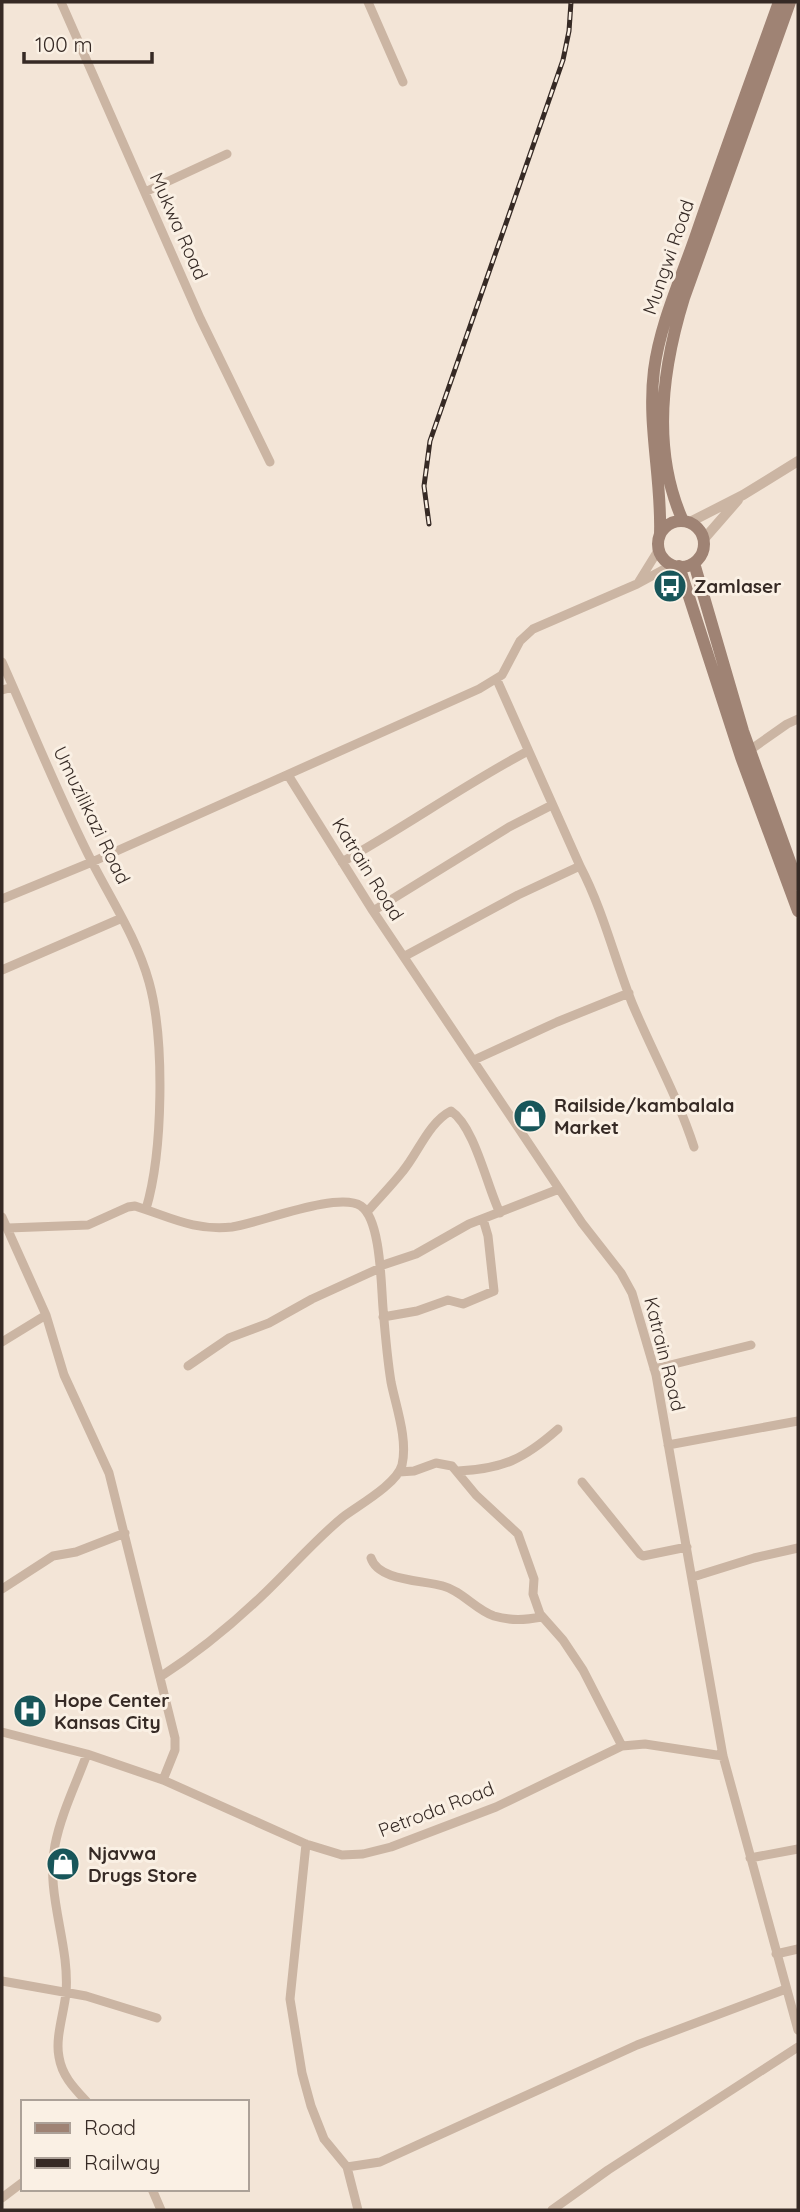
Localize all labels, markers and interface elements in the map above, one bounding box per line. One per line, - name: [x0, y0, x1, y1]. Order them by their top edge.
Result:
- scale bar: [24, 21, 152, 65]
- text: 100 m: [35, 31, 93, 57]
- street label: Mukwa Road: [145, 169, 213, 283]
- street label: Mungwi Road: [637, 196, 699, 318]
- bus stop icon: Zamlaser: [651, 567, 689, 605]
- place label: Zamlaser: [694, 574, 781, 598]
- street label: Umuzilikazi Road: [48, 742, 136, 888]
- street label: Katrain Road: [327, 813, 409, 925]
- place label: Railside/kambalala Market: [554, 1093, 734, 1139]
- shop icon: Railside/kambalala Market: [511, 1097, 549, 1135]
- street label: Katrain Road: [639, 1294, 691, 1414]
- place label: Hope Center Kansas City: [54, 1688, 170, 1734]
- hospital icon: Hope Center Kansas City: [11, 1692, 49, 1730]
- street label: Petroda Road: [375, 1776, 497, 1842]
- place label: Njavwa Drugs Store: [88, 1841, 197, 1887]
- shop icon: Njavwa Drugs Store: [44, 1845, 82, 1883]
- legend: [21, 2100, 248, 2191]
- text: Road: [84, 2114, 136, 2140]
- text: Railway: [84, 2149, 160, 2175]

